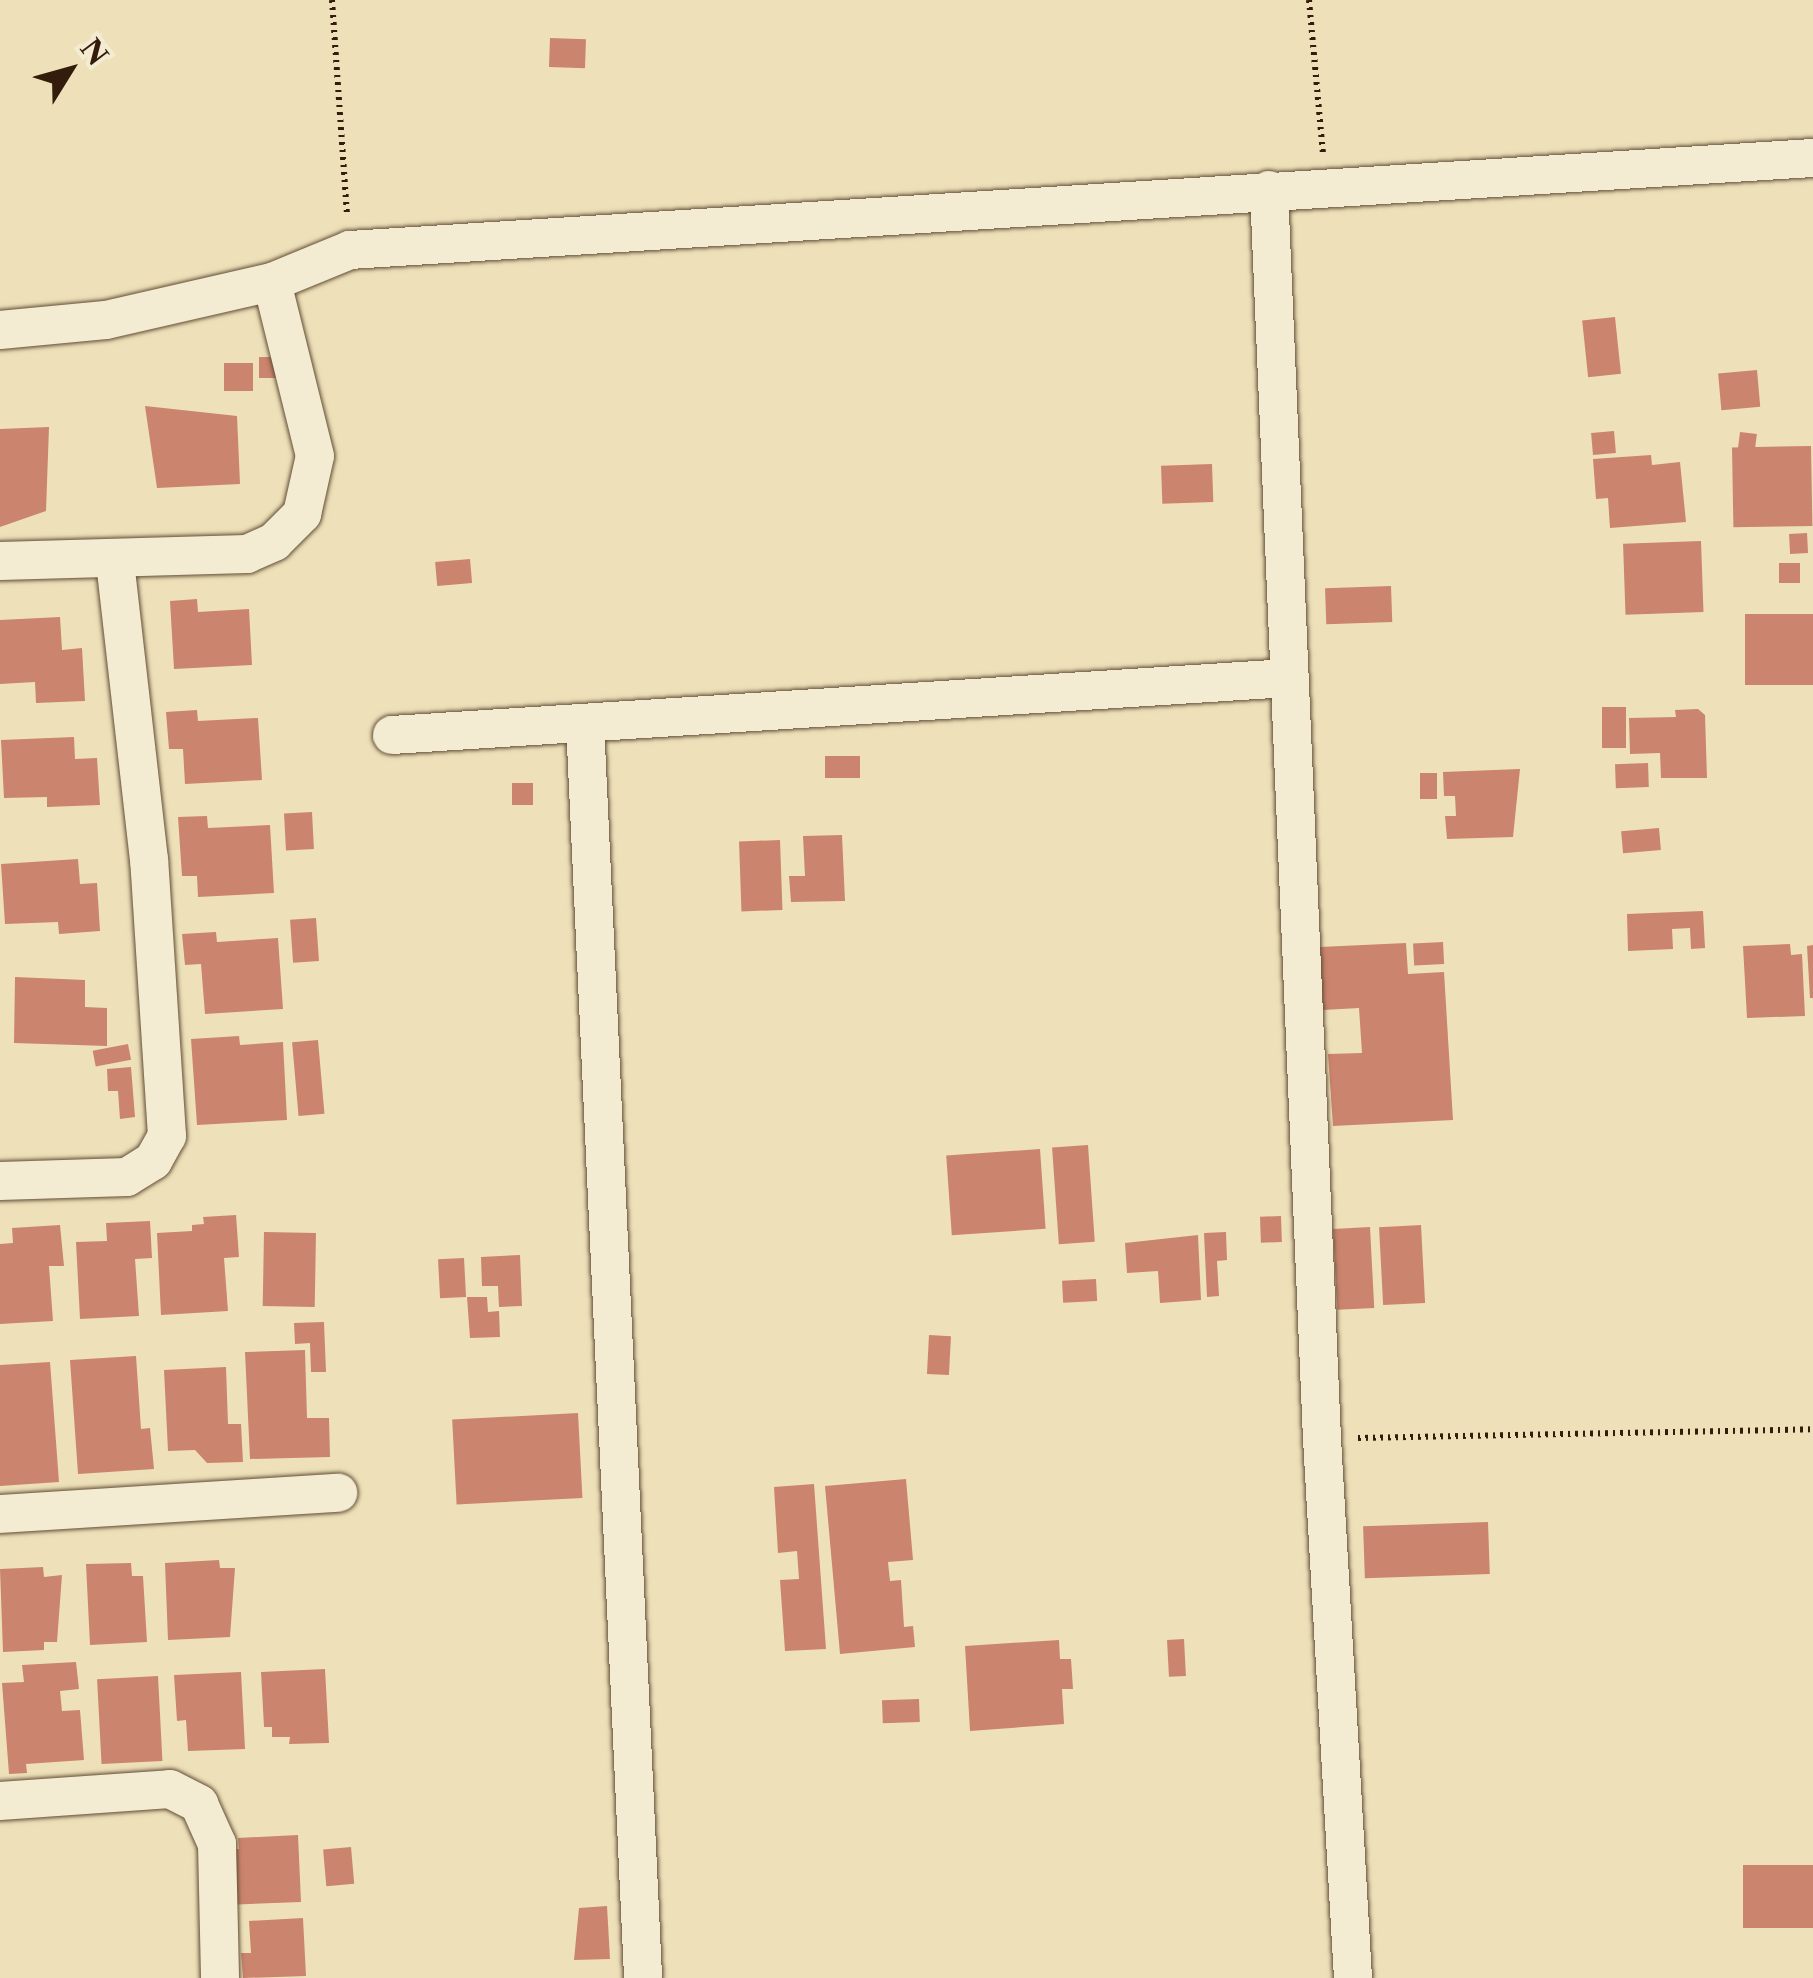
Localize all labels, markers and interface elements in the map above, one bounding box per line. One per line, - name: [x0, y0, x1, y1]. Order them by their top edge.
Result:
- north arrow: [20, 20, 120, 120]
- text: N: [73, 32, 115, 72]

